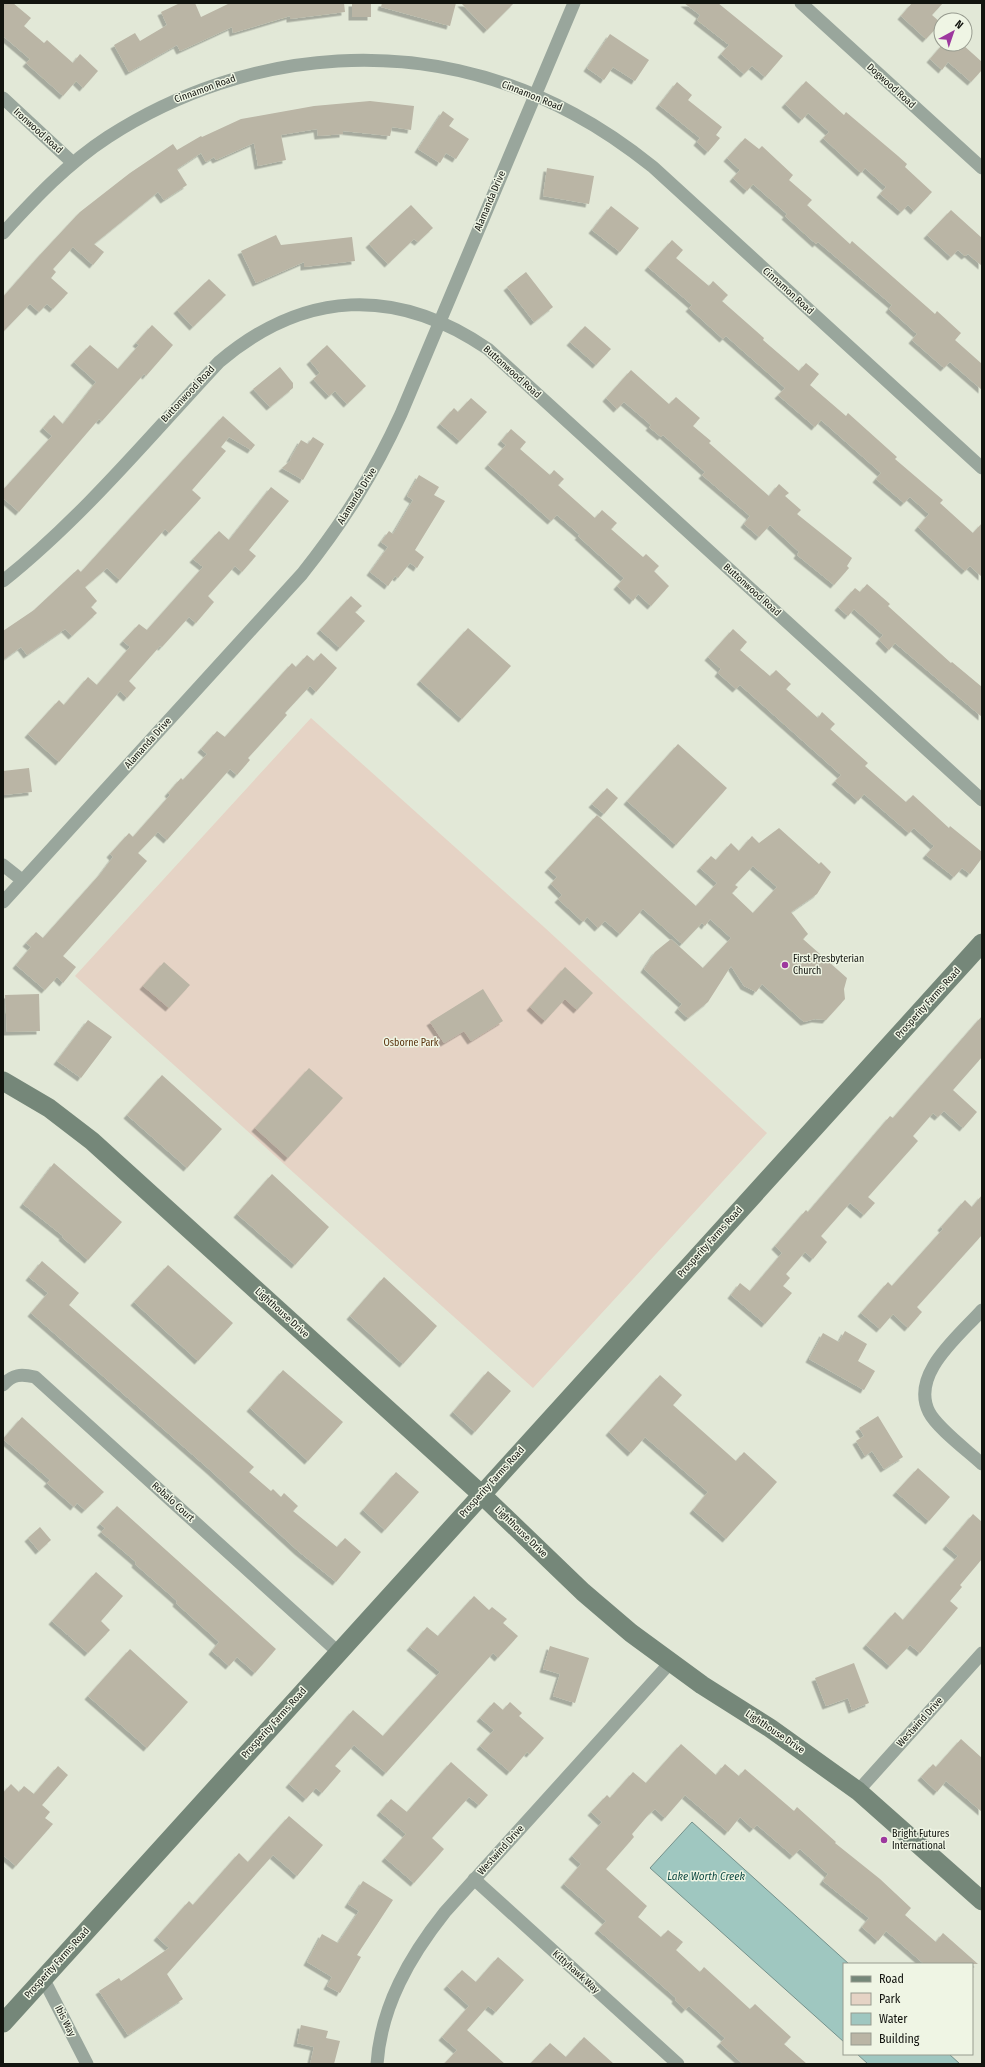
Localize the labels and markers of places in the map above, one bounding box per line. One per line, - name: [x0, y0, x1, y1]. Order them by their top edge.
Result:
- place label: First Presbyterian Church: [793, 953, 864, 977]
- marker: First Presbyterian Church: [780, 960, 790, 970]
- place label: Bright Futures International: [892, 1828, 949, 1852]
- marker: Bright Futures International: [879, 1835, 889, 1845]

